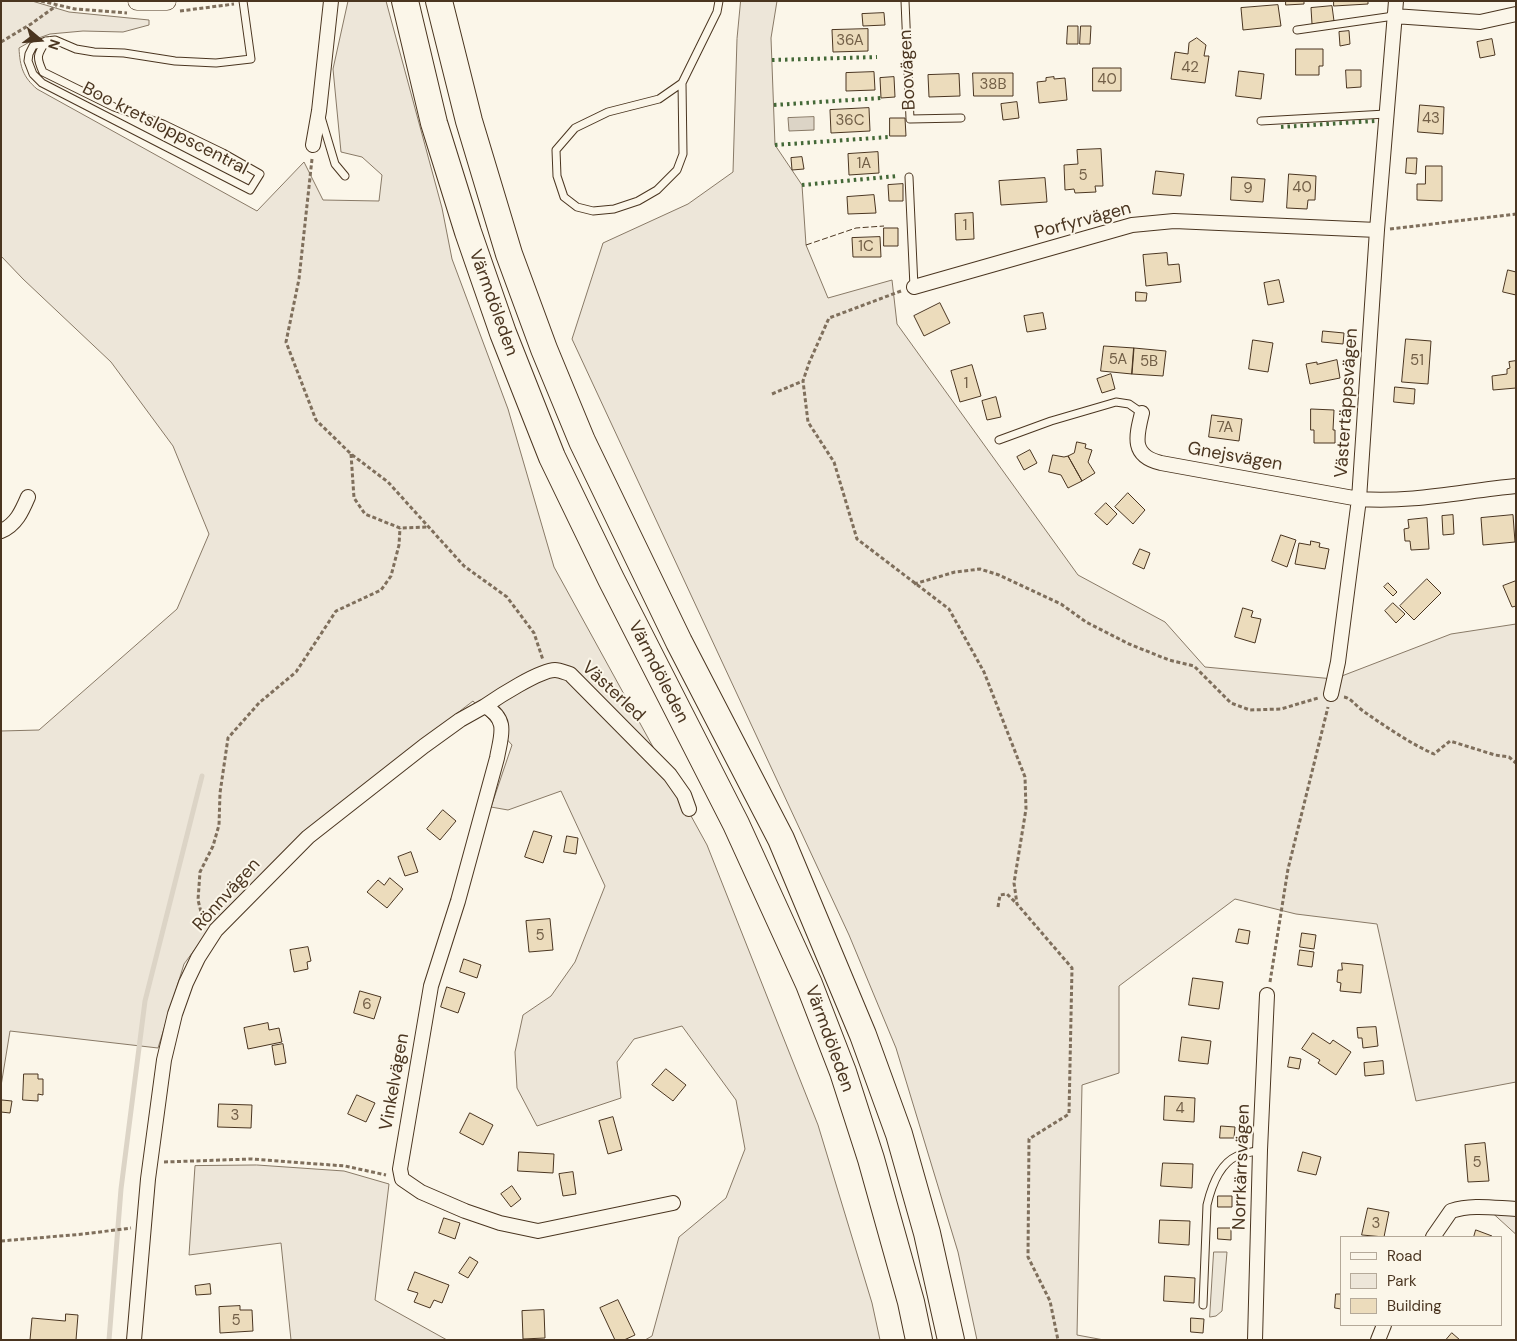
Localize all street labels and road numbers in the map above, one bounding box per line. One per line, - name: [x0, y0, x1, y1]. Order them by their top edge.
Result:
- street label: Boovägen: [895, 29, 921, 111]
- street label: Boo kretsloppscentral: [79, 78, 251, 180]
- street label: Porfyrvägen: [1032, 198, 1134, 244]
- street label: Värmdöleden: [464, 247, 522, 359]
- street label: Västertäppsvägen: [1331, 327, 1363, 479]
- street label: Gnejsvägen: [1186, 438, 1284, 476]
- street label: Värmdöleden: [623, 617, 693, 727]
- street label: Västerled: [577, 657, 649, 727]
- street label: Rönnvägen: [189, 854, 265, 936]
- street label: Värmdöleden: [800, 983, 858, 1095]
- street label: Vinkelvägen: [376, 1032, 414, 1132]
- street label: Norrkärrsvägen: [1229, 1104, 1255, 1230]

